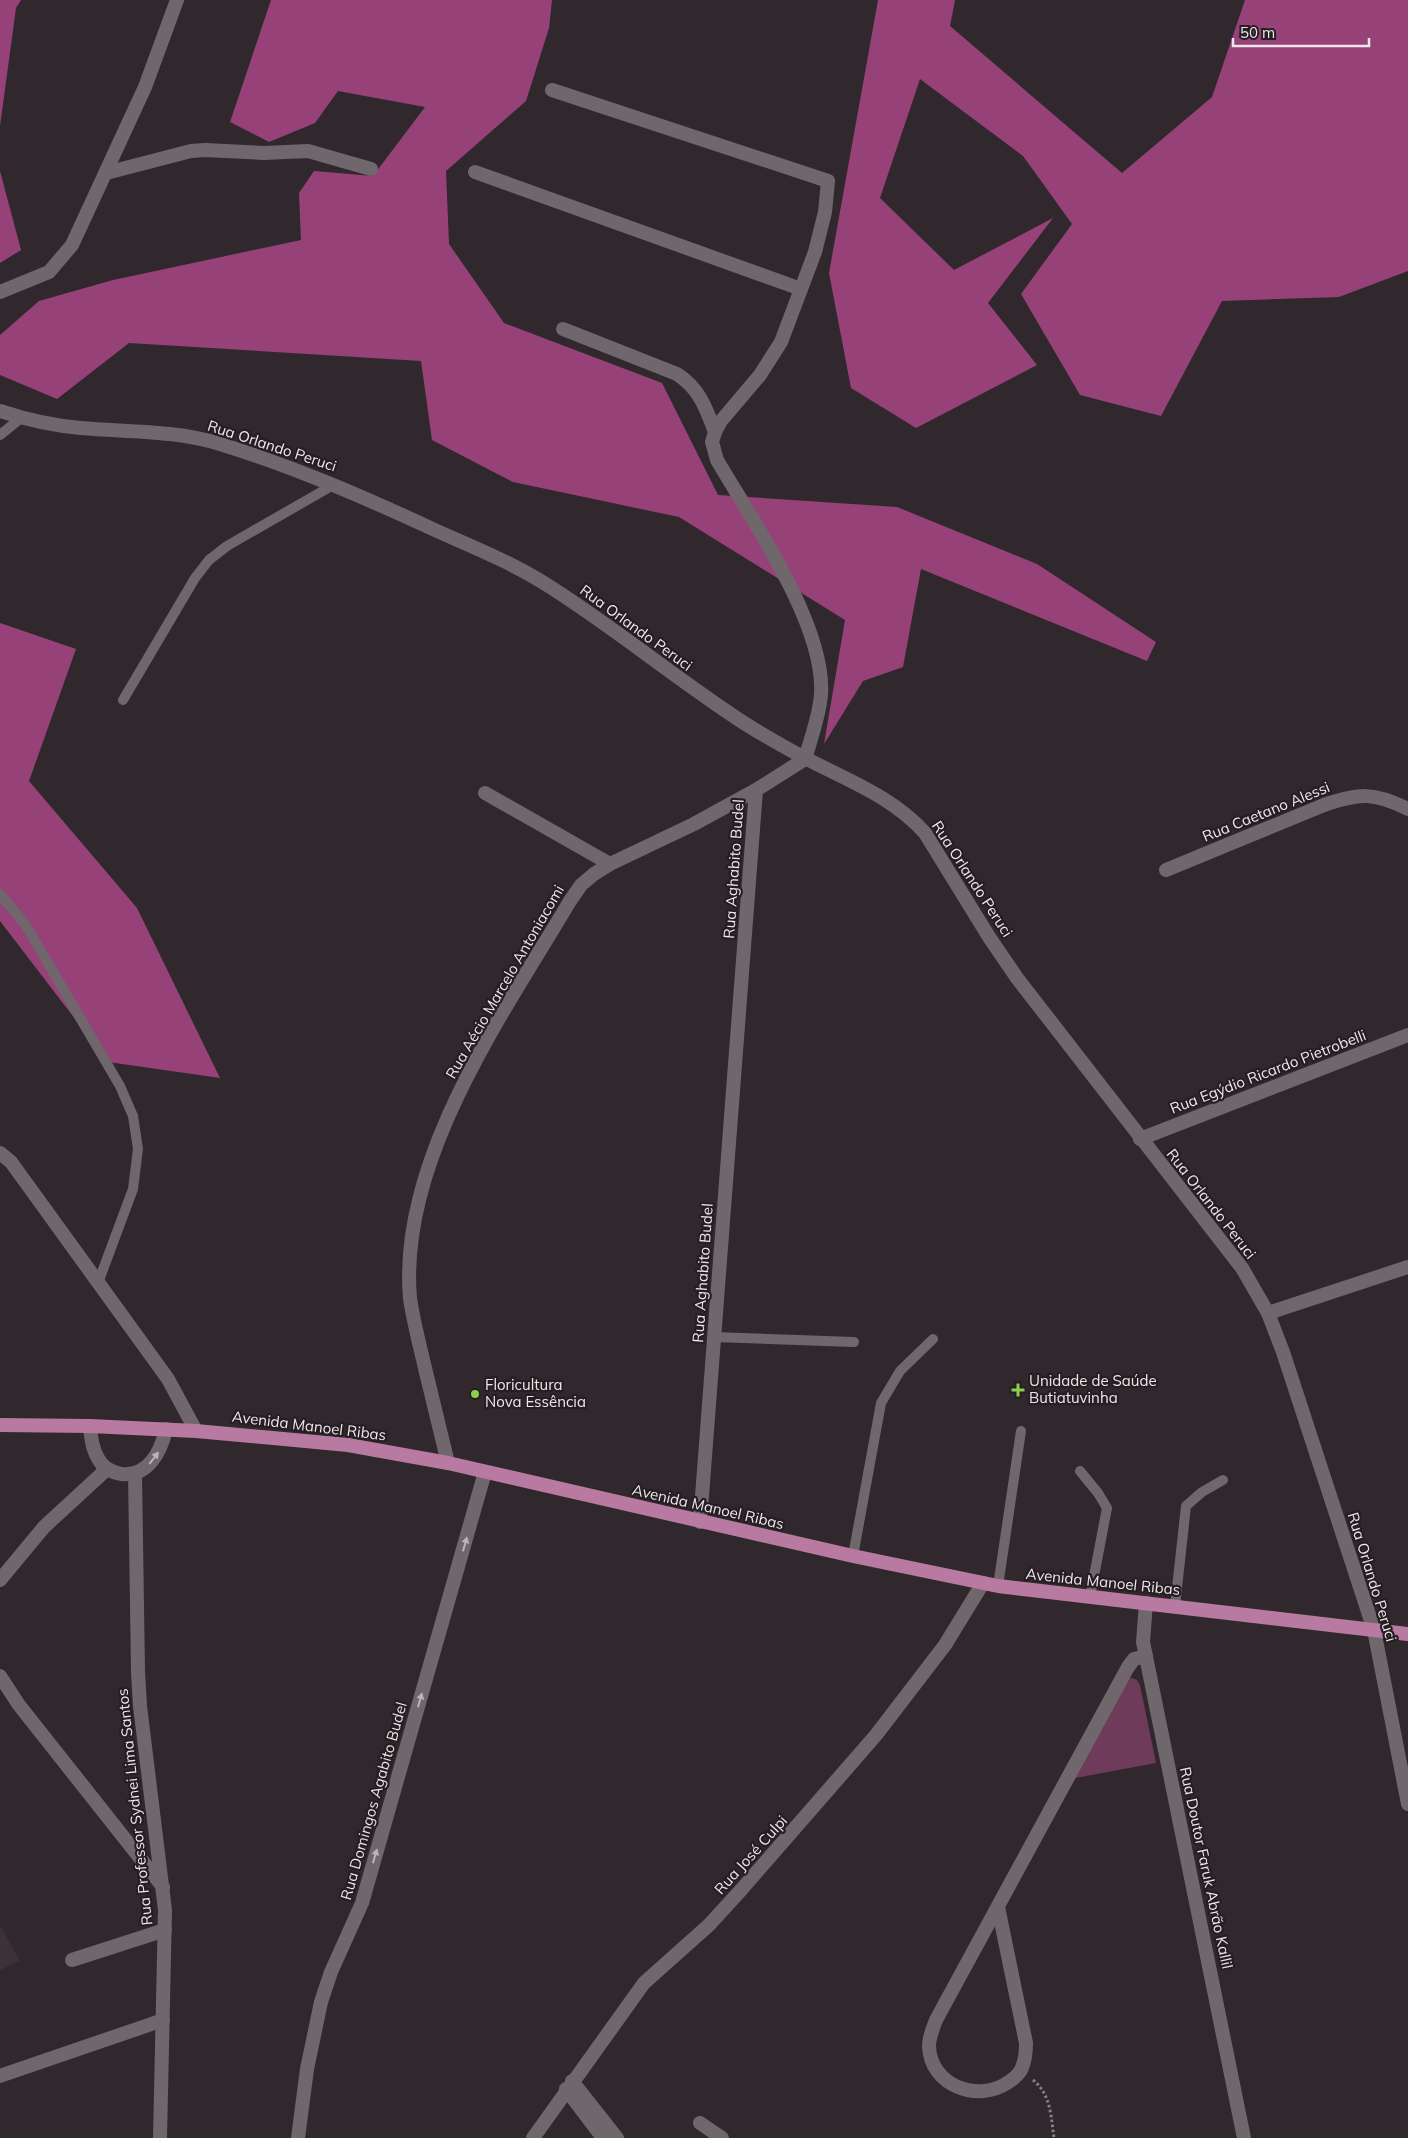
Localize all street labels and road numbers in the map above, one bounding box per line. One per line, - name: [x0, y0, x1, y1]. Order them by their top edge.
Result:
- street label: Rua Orlando Peruci: [205, 416, 339, 475]
- street label: Rua Orlando Peruci: [576, 580, 696, 675]
- street label: Rua Caetano Alessi: [1199, 777, 1332, 846]
- street label: Rua Aghabito Budel: [719, 799, 748, 939]
- street label: Rua Orlando Peruci: [928, 817, 1017, 940]
- street label: Rua Aécio Marcelo Antoniacomi: [441, 881, 568, 1082]
- street label: Rua Egýdio Ricardo Pietrobelli: [1167, 1025, 1368, 1118]
- street label: Rua Orlando Peruci: [1162, 1145, 1260, 1263]
- street label: Rua Aghabito Budel: [688, 1203, 717, 1343]
- street label: Avenida Manoel Ribas: [231, 1407, 387, 1444]
- street label: Avenida Manoel Ribas: [630, 1480, 786, 1533]
- street label: Rua Orlando Peruci: [1344, 1510, 1401, 1644]
- street label: Avenida Manoel Ribas: [1025, 1564, 1181, 1599]
- street label: Rua Professor Sydnei Lima Santos: [113, 1688, 156, 1926]
- street label: Rua Domingos Agabito Budel: [336, 1700, 411, 1902]
- street label: Rua Doutor Faruk Abrão Kallil: [1176, 1765, 1237, 1971]
- street label: Rua José Culpi: [710, 1811, 791, 1898]

